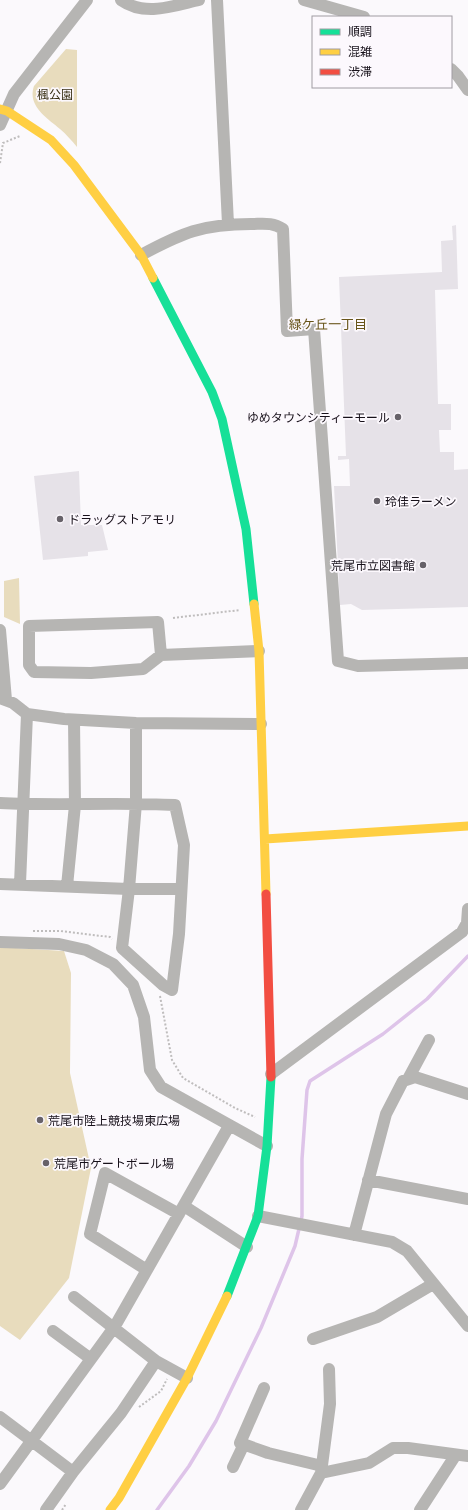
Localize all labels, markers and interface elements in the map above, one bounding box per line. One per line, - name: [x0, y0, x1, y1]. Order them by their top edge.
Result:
- legend: [312, 16, 452, 88]
- text: 順調: [348, 23, 372, 40]
- text: 混雑: [348, 43, 372, 60]
- text: 渋滞: [348, 63, 372, 80]
- park label: 楓公園: [37, 86, 73, 103]
- district label: 緑ケ丘一丁目: [289, 315, 367, 333]
- place label: ゆめタウンシティーモール: [247, 409, 390, 426]
- marker: ゆめタウンシティーモール: [393, 412, 403, 422]
- place label: 玲佳ラーメン: [385, 493, 457, 510]
- marker: 玲佳ラーメン: [372, 496, 382, 506]
- place label: ドラッグストアモリ: [68, 511, 176, 528]
- marker: ドラッグストアモリ: [55, 514, 65, 524]
- place label: 荒尾市立図書館: [331, 557, 415, 574]
- marker: 荒尾市立図書館: [418, 560, 428, 570]
- place label: 荒尾市陸上競技場東広場: [48, 1112, 180, 1129]
- marker: 荒尾市陸上競技場東広場: [35, 1115, 45, 1125]
- place label: 荒尾市ゲートボール場: [54, 1155, 174, 1172]
- marker: 荒尾市ゲートボール場: [41, 1158, 51, 1168]

